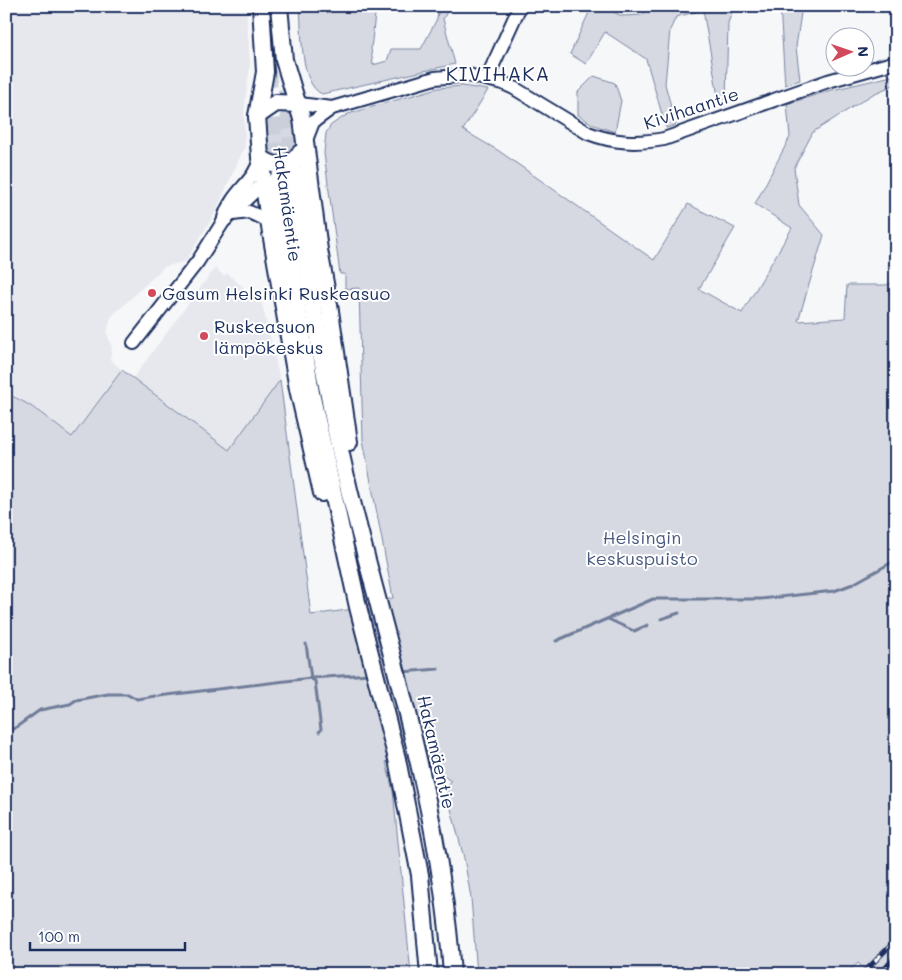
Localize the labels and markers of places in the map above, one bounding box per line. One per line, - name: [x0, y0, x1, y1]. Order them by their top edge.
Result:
- place label: Gasum Helsinki Ruskeasuo: [162, 281, 390, 305]
- marker: Gasum Helsinki Ruskeasuo: [146, 287, 158, 299]
- place label: Ruskeasuon lämpökeskus: [214, 314, 323, 359]
- marker: Ruskeasuon lämpökeskus: [198, 330, 210, 342]

